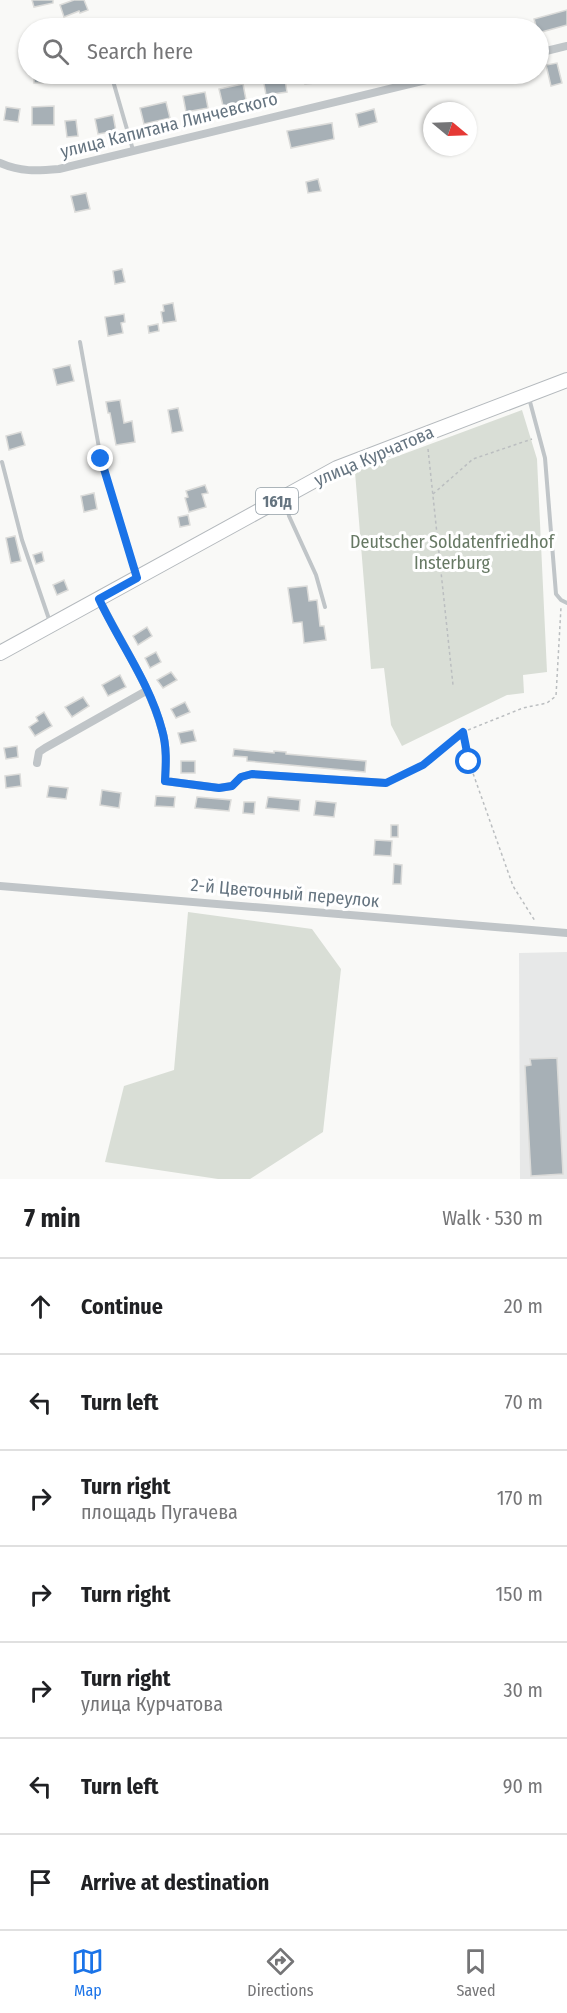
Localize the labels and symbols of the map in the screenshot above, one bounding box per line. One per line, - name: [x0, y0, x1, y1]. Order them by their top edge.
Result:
- street label: улица Капитана Линчевского: [58, 87, 280, 163]
- north arrow: [423, 102, 477, 156]
- street label: улица Курчатова: [311, 421, 437, 491]
- route end: [87, 445, 113, 471]
- road number: 161д: [256, 488, 298, 514]
- park label: Deutscher Soldatenfriedhof Insterburg: [350, 531, 555, 574]
- route start: [455, 748, 481, 774]
- street label: 2-й Цветочный переулок: [190, 874, 381, 912]

